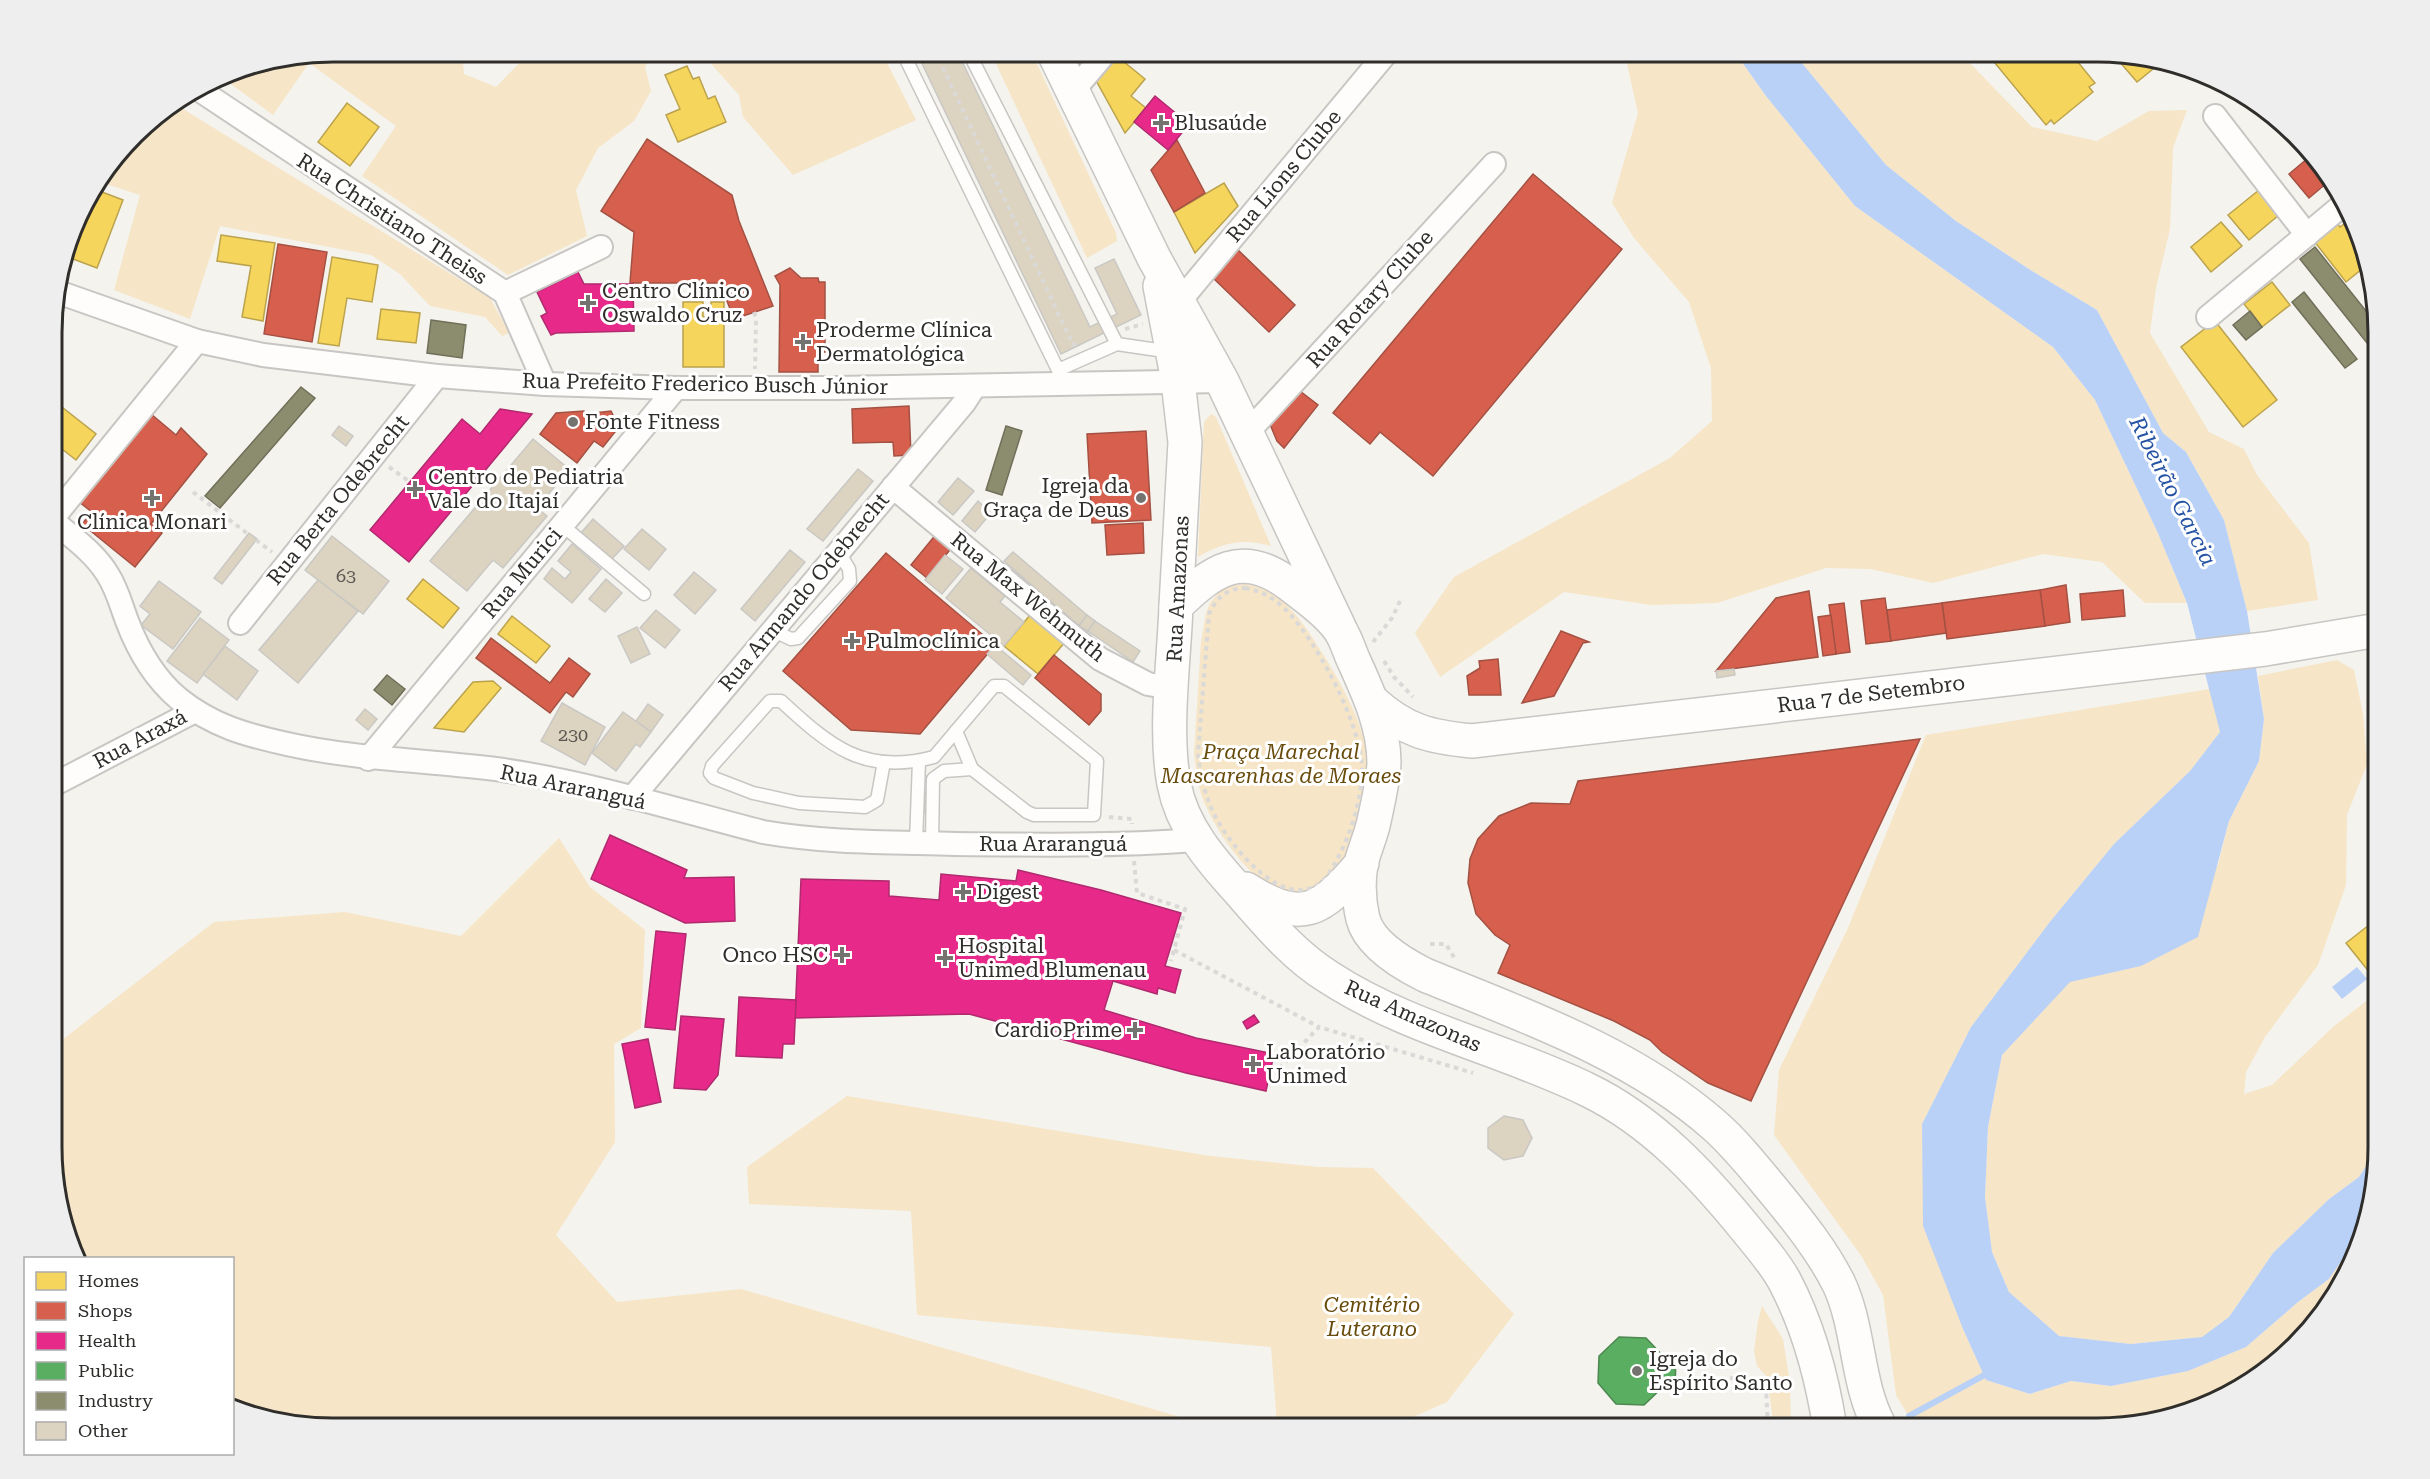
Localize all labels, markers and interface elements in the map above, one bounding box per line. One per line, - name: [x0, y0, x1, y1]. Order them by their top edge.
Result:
- street label: Rua Lions Clube: [1222, 105, 1346, 247]
- place label: Blusaúde: [1174, 111, 1267, 135]
- marker: Blusaúde: [1152, 114, 1170, 132]
- street label: Rua Christiano Theiss: [293, 149, 491, 289]
- street label: Rua Rotary Clube: [1302, 225, 1438, 373]
- place label: Centro Clínico Oswaldo Cruz: [602, 279, 750, 327]
- marker: Centro Clínico Oswaldo Cruz: [579, 294, 597, 312]
- place label: Proderme Clínica Dermatológica: [816, 318, 993, 366]
- marker: Proderme Clínica Dermatológica: [794, 333, 812, 351]
- street label: Rua Prefeito Frederico Busch Júnior: [522, 369, 889, 399]
- street label: Rua Berta Odebrecht: [262, 410, 414, 590]
- place label: Fonte Fitness: [585, 410, 720, 434]
- water label: Ribeirão Garcia: [2124, 411, 2221, 570]
- marker: Fonte Fitness: [566, 415, 580, 429]
- place label: Centro de Pediatria Vale do Itajaí: [428, 465, 624, 513]
- place label: Igreja da Graça de Deus: [983, 474, 1130, 522]
- marker: Centro de Pediatria Vale do Itajaí: [406, 480, 424, 498]
- street label: Rua Armando Odebrecht: [714, 488, 894, 696]
- marker: Clínica Monari: [143, 489, 161, 507]
- marker: Igreja da Graça de Deus: [1134, 491, 1148, 505]
- place label: Clínica Monari: [77, 510, 227, 534]
- street label: Rua Amazonas: [1162, 515, 1194, 663]
- street label: Rua Murici: [477, 523, 567, 623]
- street label: Rua Max Wehmuth: [946, 527, 1110, 667]
- house number: 63: [336, 565, 356, 586]
- place label: Pulmoclínica: [866, 629, 1000, 653]
- marker: Pulmoclínica: [843, 632, 861, 650]
- street label: Rua 7 de Setembro: [1776, 671, 1966, 717]
- street label: Rua Araxá: [89, 704, 191, 774]
- house number: 230: [558, 724, 588, 745]
- park label: Praça Marechal Mascarenhas de Moraes: [1160, 740, 1402, 788]
- street label: Rua Araranguá: [498, 760, 649, 814]
- street label: Rua Araranguá: [979, 832, 1128, 856]
- place label: Digest: [976, 880, 1040, 904]
- marker: Digest: [954, 883, 972, 901]
- place label: Hospital Unimed Blumenau: [958, 934, 1146, 982]
- place label: Onco HSC: [722, 943, 828, 967]
- marker: Onco HSC: [833, 946, 851, 964]
- marker: Hospital Unimed Blumenau: [936, 949, 954, 967]
- street label: Rua Amazonas: [1341, 975, 1485, 1057]
- place label: CardioPrime: [995, 1018, 1122, 1042]
- marker: CardioPrime: [1126, 1021, 1144, 1039]
- place label: Laboratório Unimed: [1266, 1040, 1385, 1088]
- marker: Laboratório Unimed: [1244, 1055, 1262, 1073]
- legend: [24, 1257, 234, 1455]
- text: Homes: [78, 1270, 139, 1291]
- park label: Cemitério Luterano: [1324, 1293, 1420, 1341]
- text: Shops: [78, 1300, 132, 1321]
- text: Health: [78, 1330, 137, 1351]
- place label: Igreja do Espírito Santo: [1649, 1347, 1793, 1395]
- text: Public: [78, 1360, 134, 1381]
- marker: Igreja do Espírito Santo: [1630, 1364, 1644, 1378]
- text: Industry: [78, 1390, 153, 1411]
- text: Other: [78, 1420, 128, 1441]

